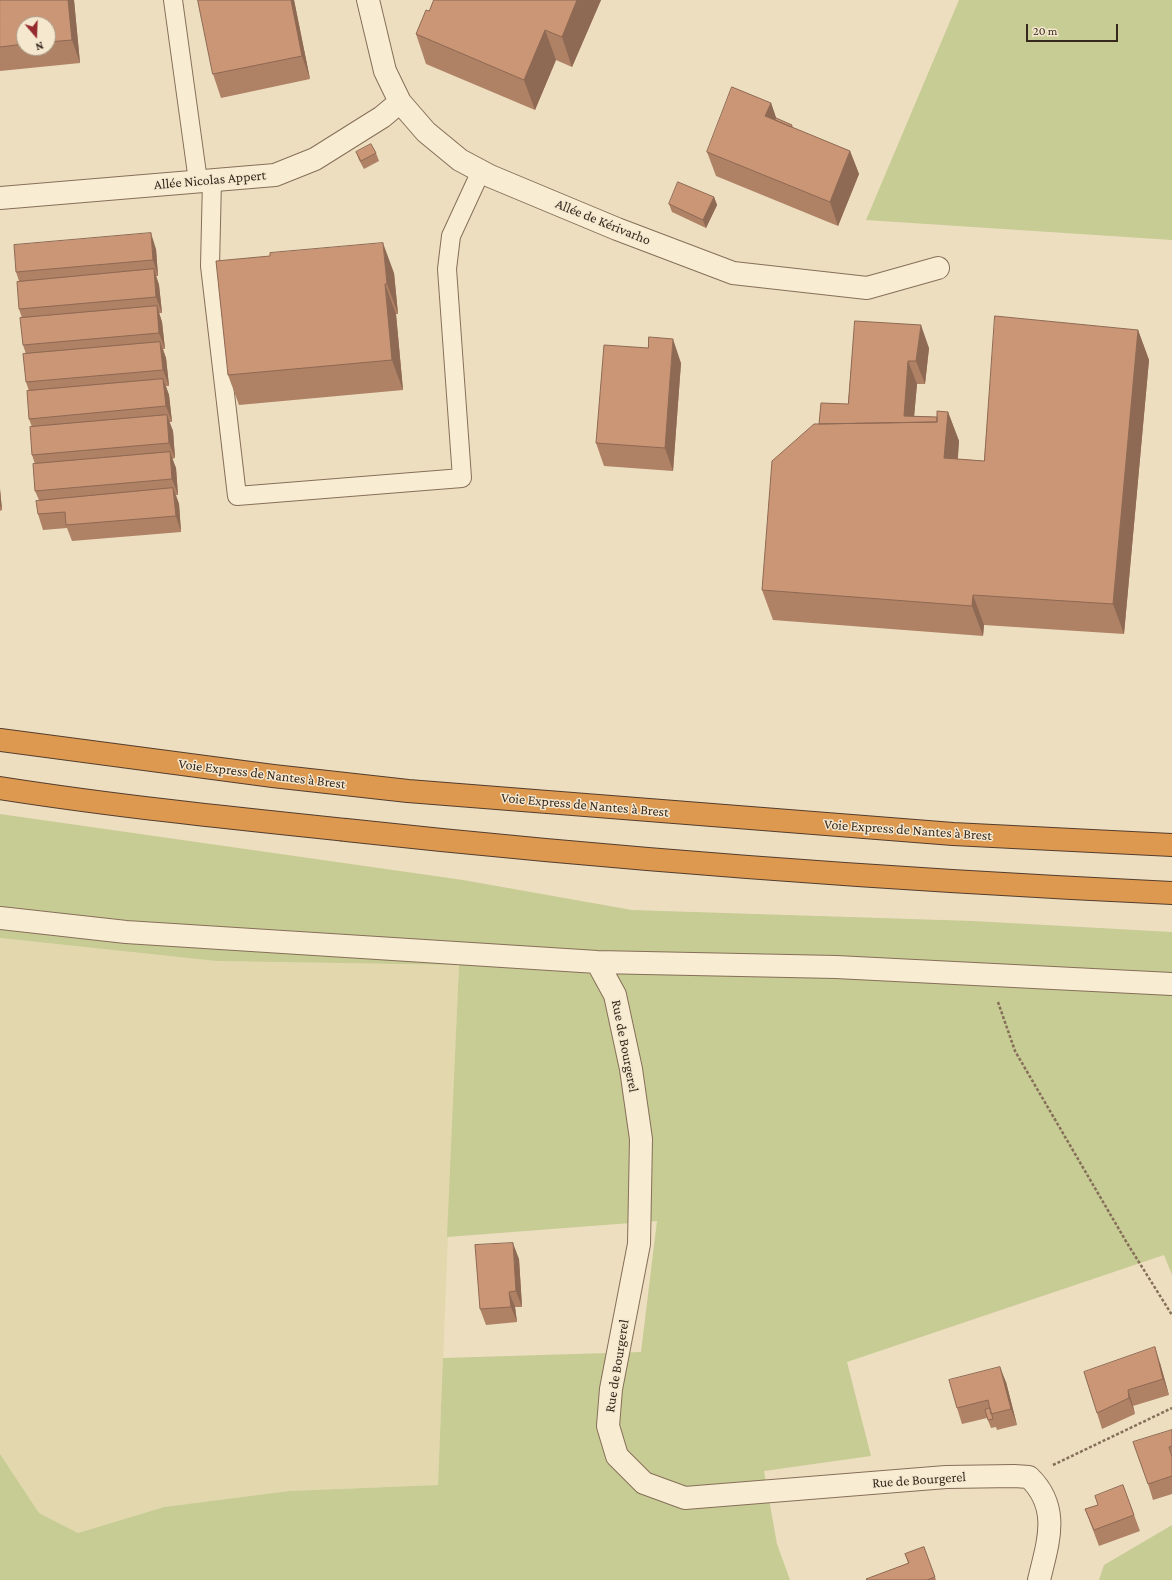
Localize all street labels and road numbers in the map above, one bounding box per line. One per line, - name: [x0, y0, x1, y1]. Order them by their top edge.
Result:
- street label: Allée Nicolas Appert: [153, 167, 267, 193]
- street label: Allée de Kérivarho: [553, 195, 653, 249]
- street label: Voie Express de Nantes à Brest: [177, 755, 347, 793]
- street label: Voie Express de Nantes à Brest: [500, 789, 670, 821]
- street label: Voie Express de Nantes à Brest: [823, 816, 993, 844]
- street label: Rue de Bourgerel: [608, 998, 642, 1094]
- street label: Rue de Bourgerel: [601, 1318, 633, 1414]
- street label: Rue de Bourgerel: [872, 1468, 966, 1492]

